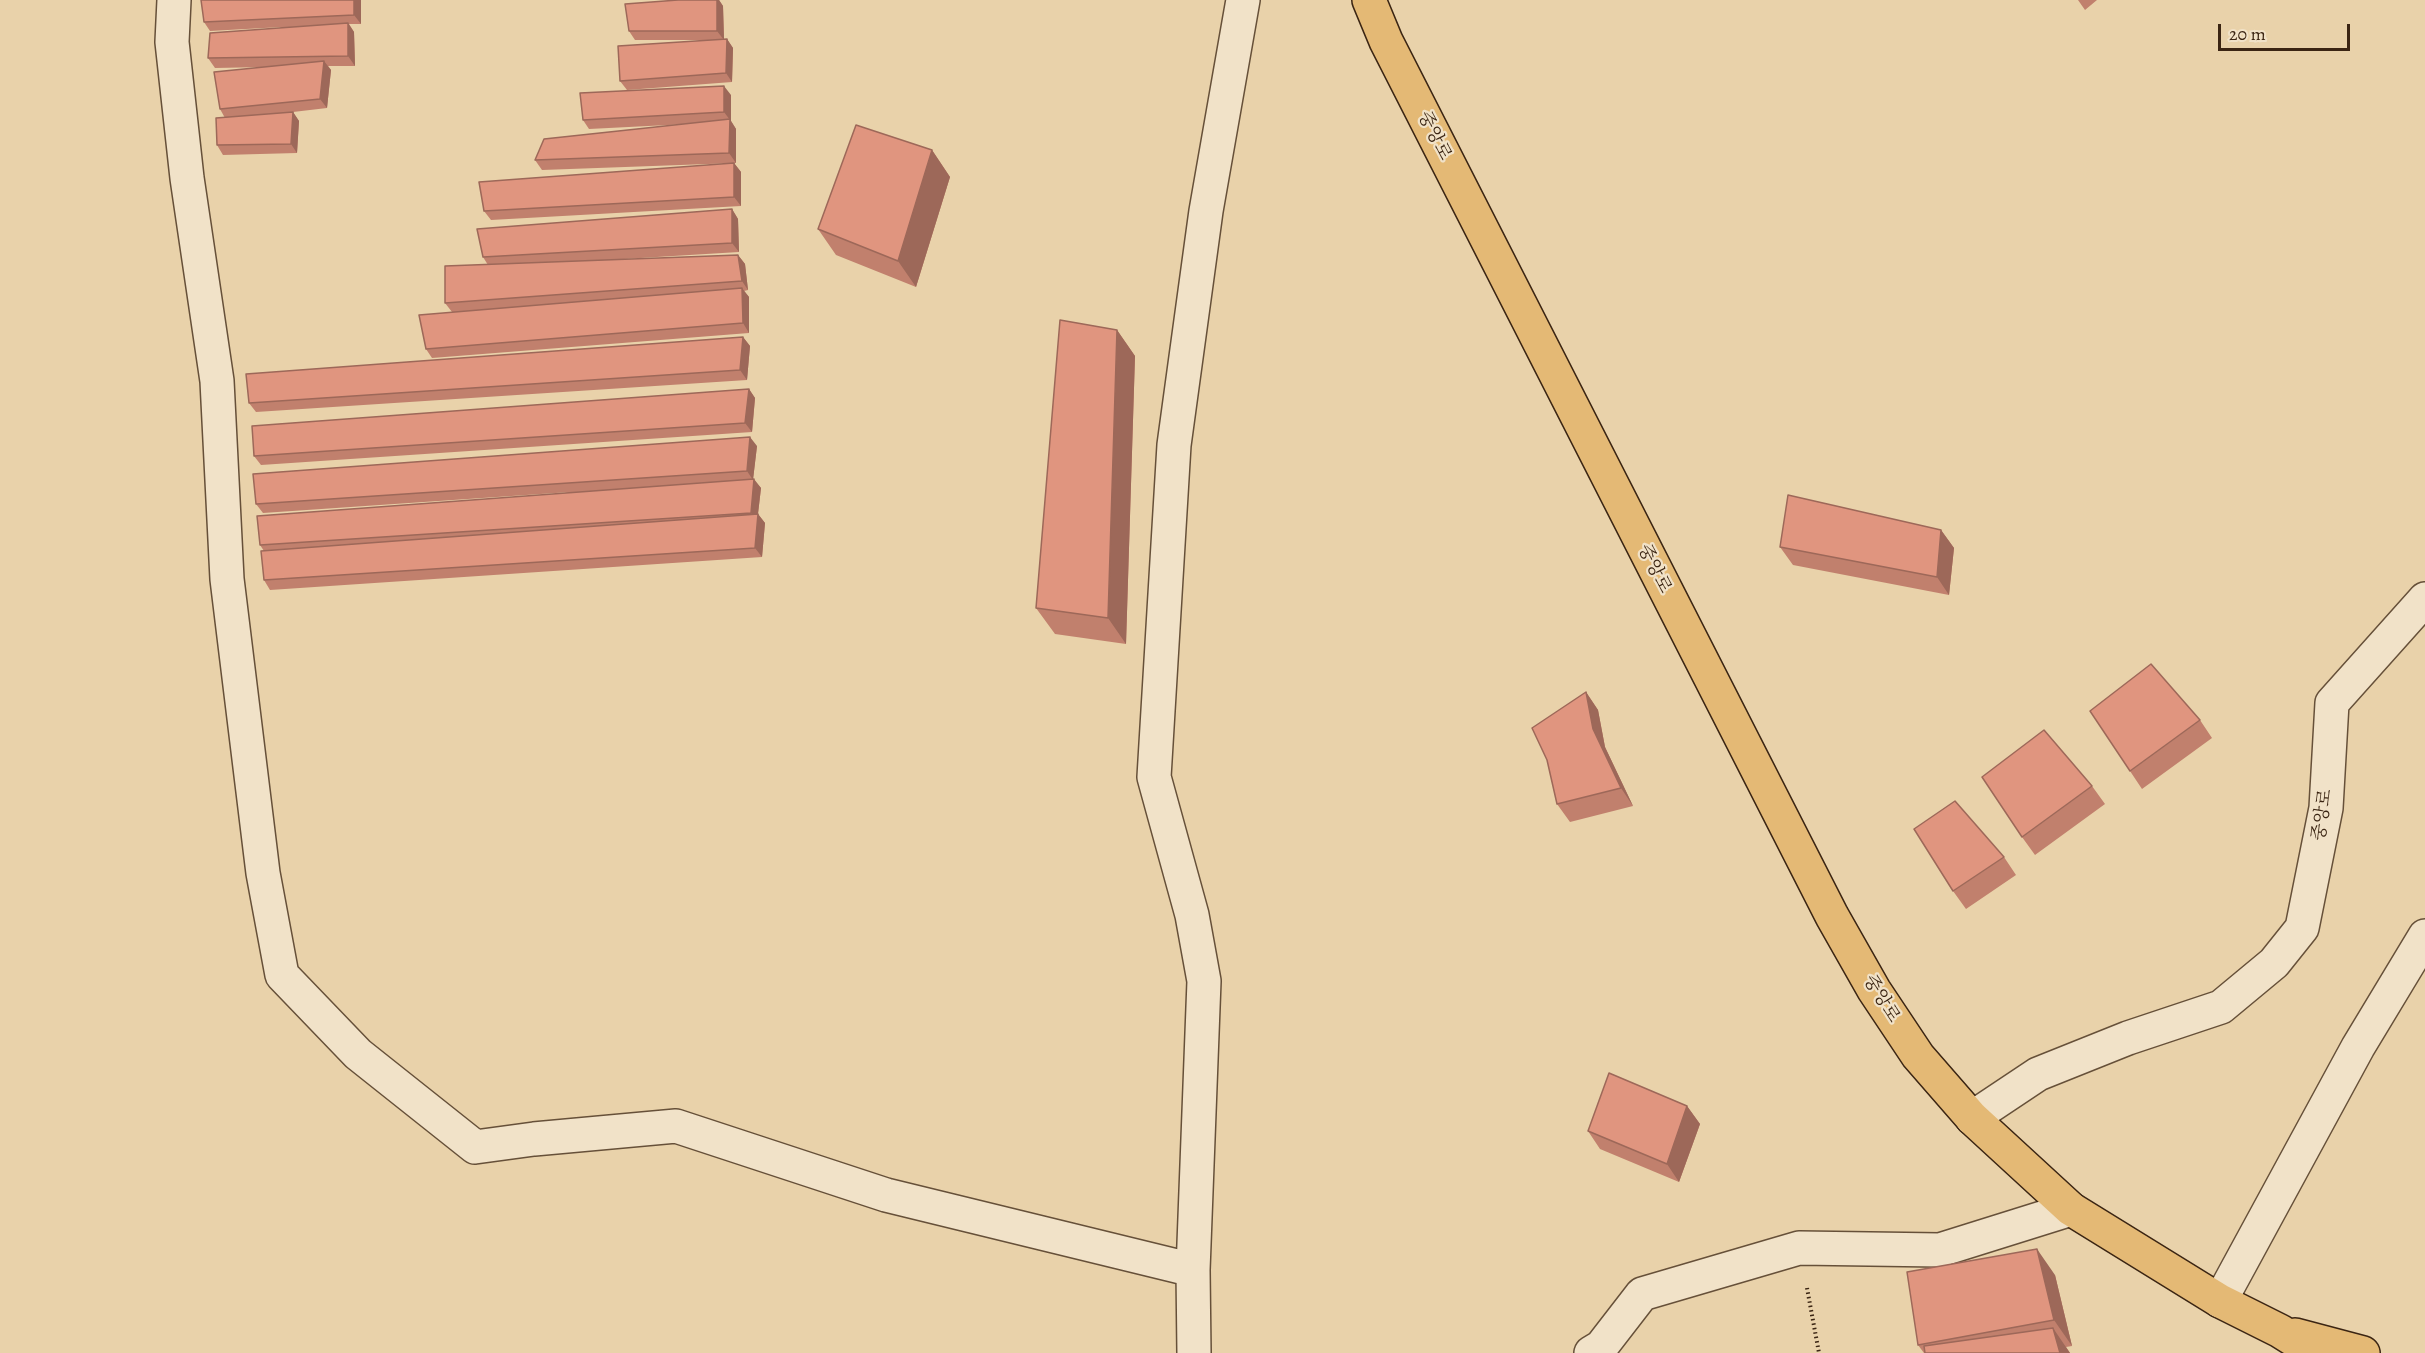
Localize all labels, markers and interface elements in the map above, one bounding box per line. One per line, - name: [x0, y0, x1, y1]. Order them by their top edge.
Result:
- scale bar: [2221, 12, 2353, 50]
- text: 20 m: [2229, 22, 2266, 46]
- street label: 중앙로: [1413, 108, 1455, 164]
- street label: 중앙로: [1633, 541, 1675, 597]
- street label: 중앙로: [2309, 788, 2337, 842]
- street label: 중앙로: [1858, 971, 1904, 1027]

